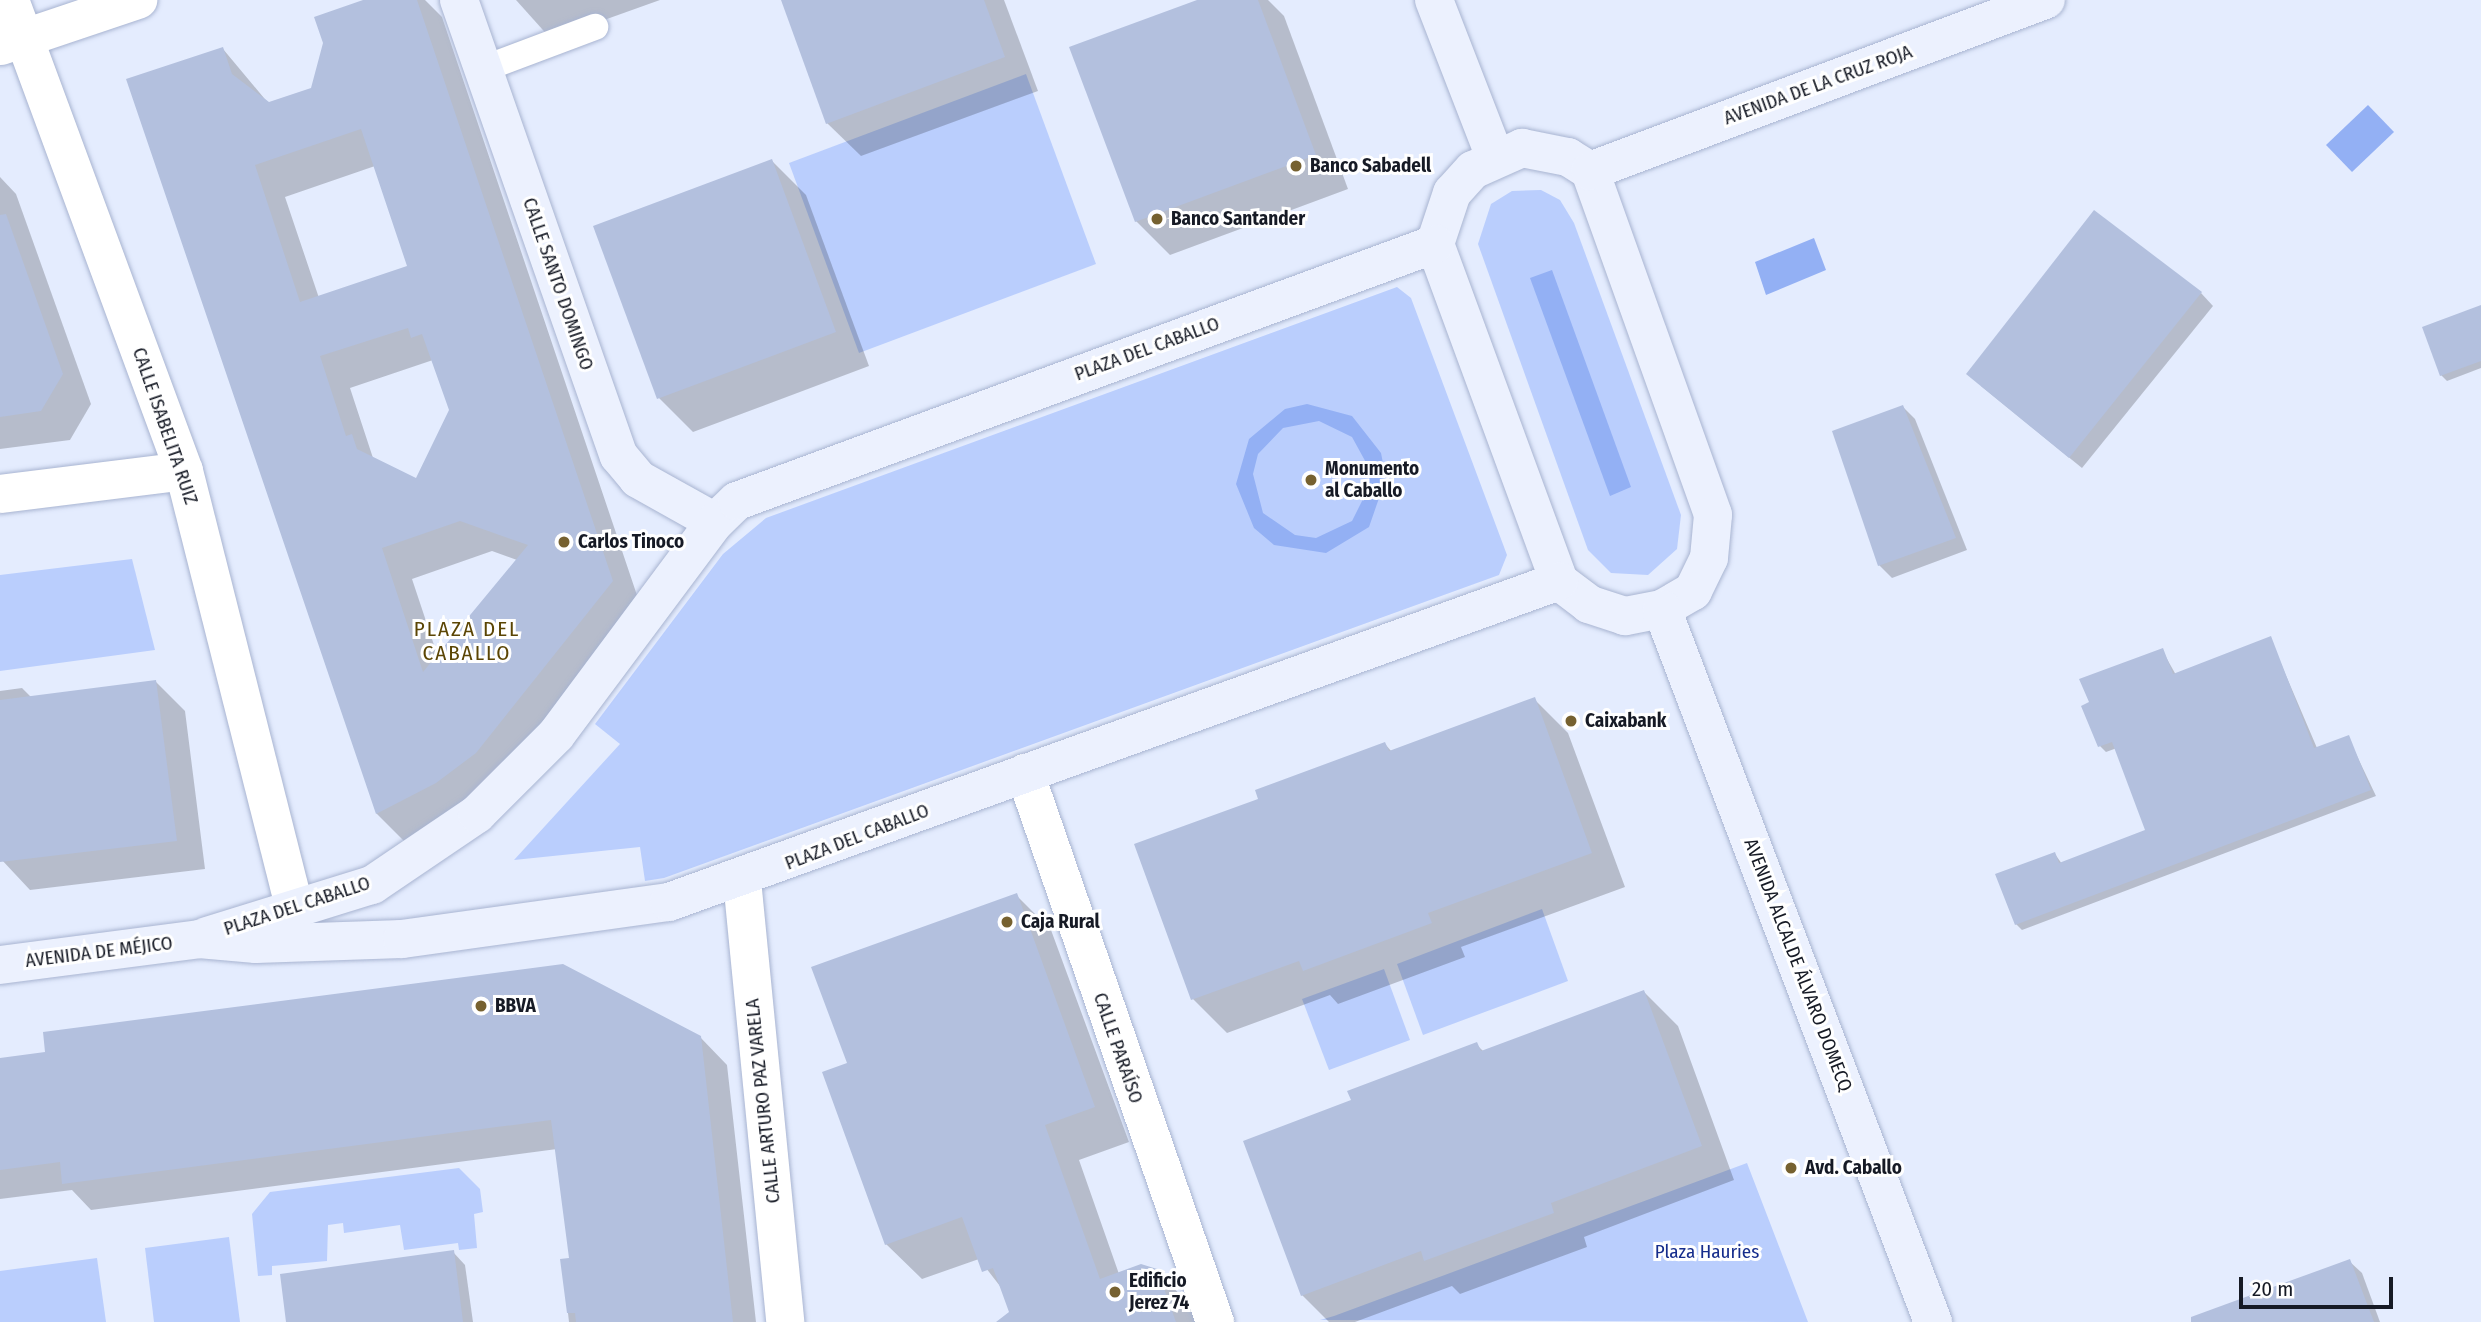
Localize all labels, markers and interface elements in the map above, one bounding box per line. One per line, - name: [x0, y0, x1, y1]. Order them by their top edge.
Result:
- street label: AVENIDA DE LA CRUZ ROJA: [1721, 40, 1915, 130]
- place label: Banco Sabadell: [1310, 155, 1431, 177]
- marker: Banco Sabadell: [1288, 158, 1304, 174]
- street label: CALLE SANTO DOMINGO: [518, 195, 598, 373]
- place label: Banco Santander: [1171, 208, 1305, 230]
- marker: Banco Santander: [1149, 211, 1165, 227]
- street label: PLAZA DEL CABALLO: [1071, 312, 1223, 386]
- street label: CALLE ISABELITA RUIZ: [127, 345, 203, 507]
- place label: Monumento al Caballo: [1325, 458, 1419, 502]
- marker: Monumento al Caballo: [1303, 472, 1319, 488]
- place label: Carlos Tinoco: [578, 531, 684, 553]
- marker: Carlos Tinoco: [556, 534, 572, 550]
- district label: PLAZA DEL CABALLO: [415, 616, 519, 666]
- place label: Caixabank: [1585, 710, 1666, 732]
- marker: Caixabank: [1563, 713, 1579, 729]
- street label: PLAZA DEL CABALLO: [782, 799, 932, 875]
- street label: AVENIDA ALCALDE ÁLVARO DOMECQ: [1739, 835, 1857, 1095]
- street label: PLAZA DEL CABALLO: [221, 872, 373, 940]
- place label: Caja Rural: [1021, 911, 1100, 933]
- marker: Caja Rural: [999, 914, 1015, 930]
- street label: AVENIDA DE MÉJICO: [24, 932, 174, 972]
- street label: CALLE PARAÍSO: [1088, 990, 1148, 1106]
- place label: BBVA: [495, 995, 536, 1017]
- marker: BBVA: [473, 998, 489, 1014]
- street label: CALLE ARTURO PAZ VARELA: [741, 998, 785, 1204]
- place label: Avd. Caballo: [1805, 1157, 1902, 1179]
- marker: Avd. Caballo: [1783, 1160, 1799, 1176]
- park label: Plaza Hauries: [1655, 1241, 1759, 1263]
- scale bar: [2243, 1262, 2397, 1306]
- place label: Edificio Jerez 74: [1129, 1270, 1189, 1314]
- text: 20 m: [2252, 1276, 2293, 1302]
- marker: Edificio Jerez 74: [1107, 1284, 1123, 1300]

